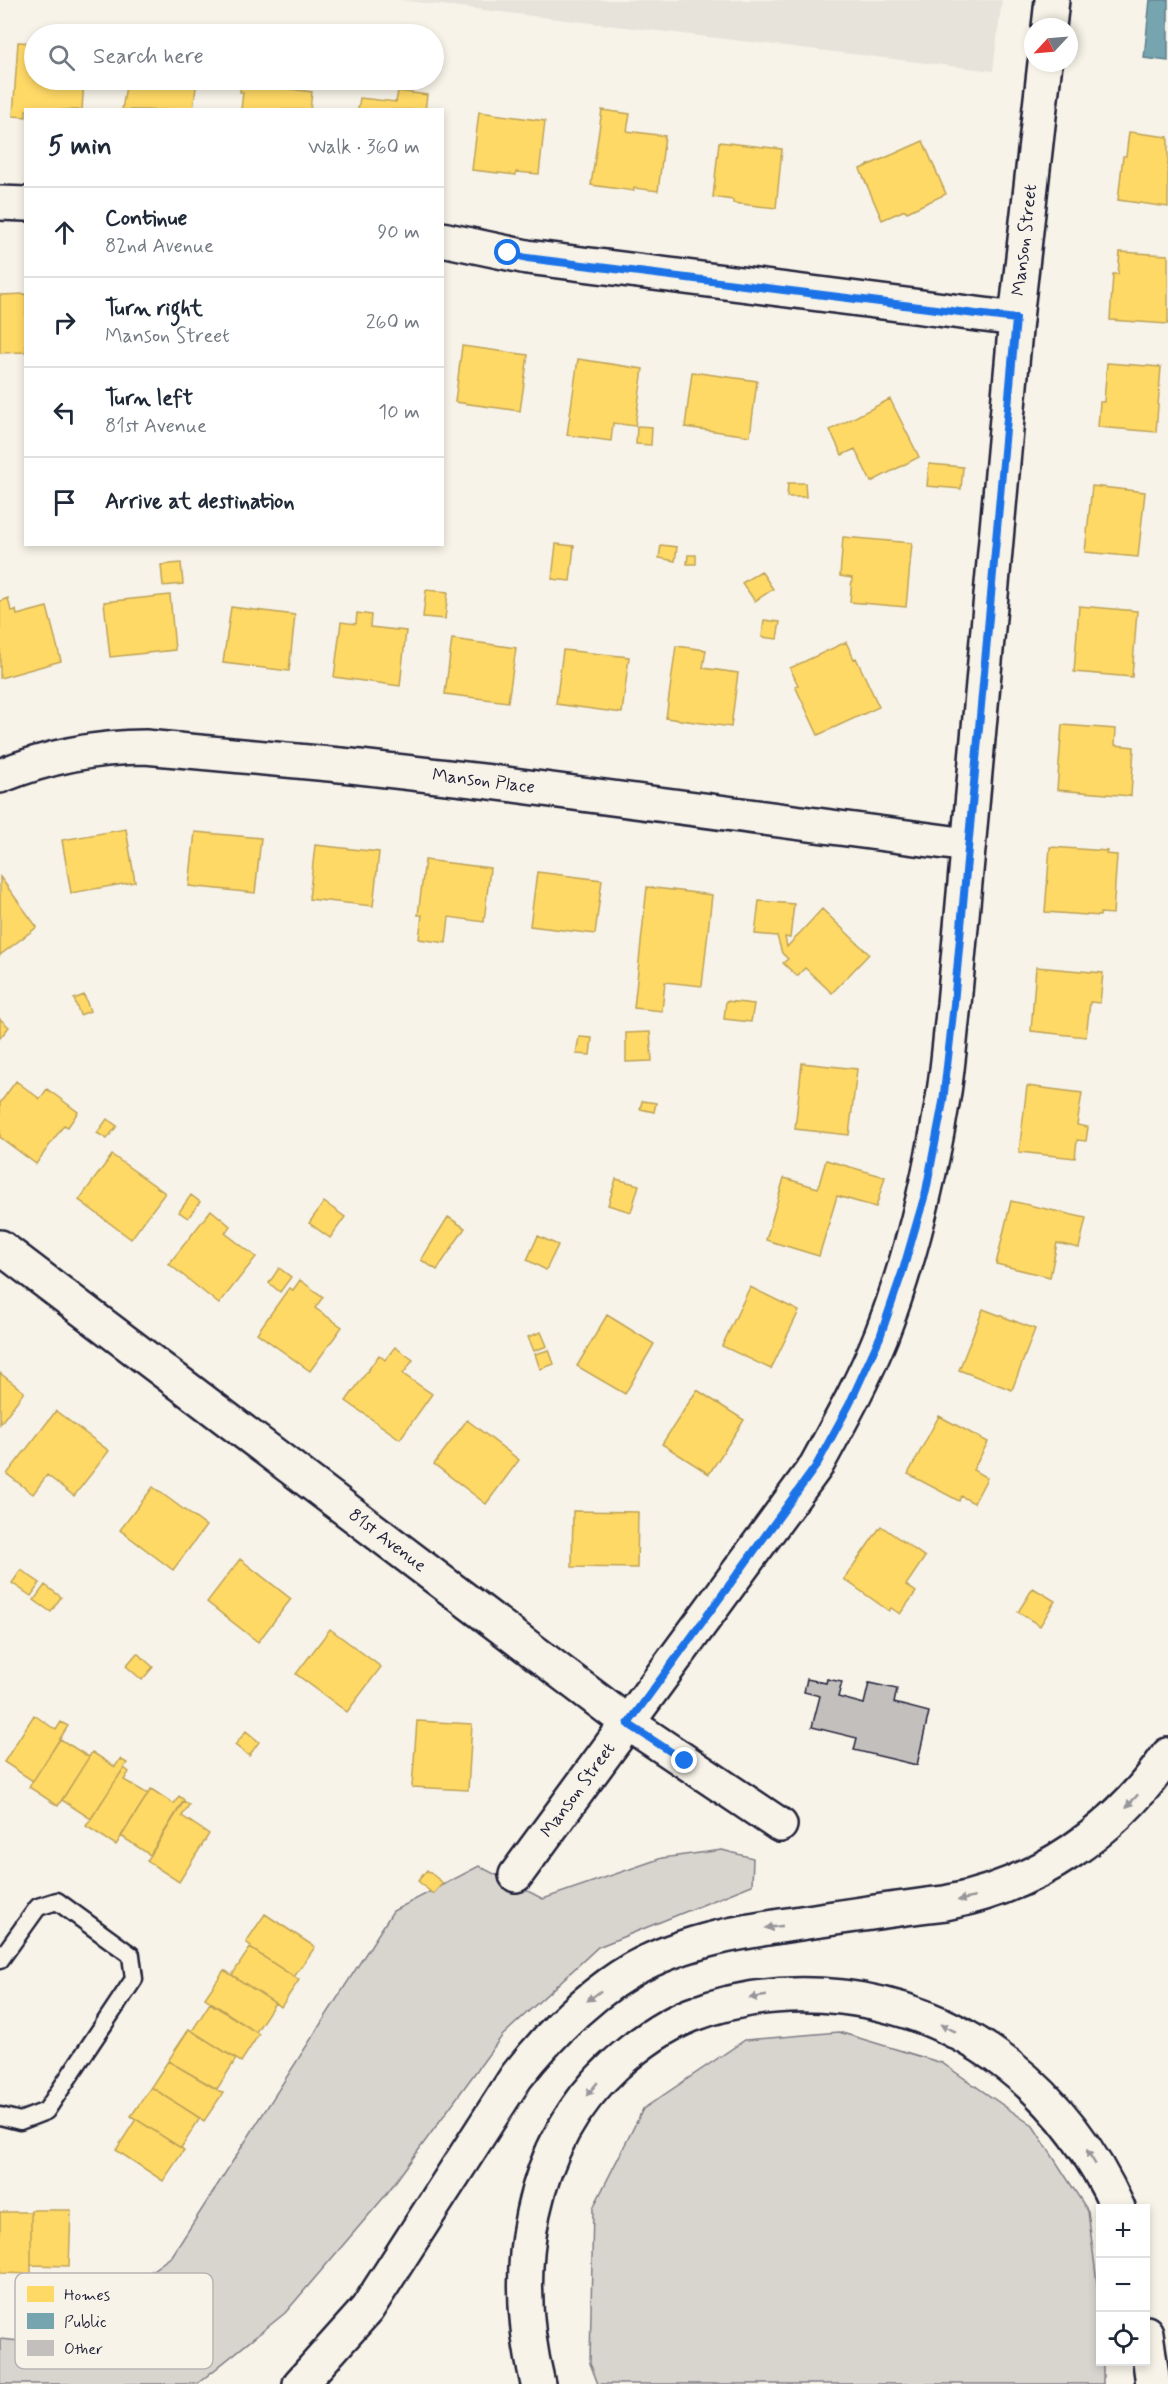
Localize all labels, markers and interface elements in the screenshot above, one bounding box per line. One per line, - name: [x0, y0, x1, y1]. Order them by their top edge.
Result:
- north arrow: [1024, 18, 1078, 72]
- search box: [24, 24, 444, 90]
- icon: search: [45, 41, 78, 74]
- text: Search here: [93, 43, 204, 71]
- text: 5 min: [48, 130, 112, 164]
- text: Walk · 360 m: [308, 134, 420, 161]
- street label: Manson Street: [1007, 183, 1043, 297]
- text: Continue: [105, 205, 187, 233]
- icon: ahead: [48, 216, 81, 249]
- text: 90 m: [377, 219, 420, 246]
- text: 82nd Avenue: [105, 233, 214, 260]
- route start: [494, 239, 520, 265]
- text: Turn right: [105, 295, 203, 323]
- icon: right: [48, 306, 81, 339]
- text: 260 m: [366, 309, 420, 336]
- text: Manson Street: [105, 323, 230, 350]
- text: Turn left: [105, 385, 193, 413]
- icon: left: [48, 396, 81, 429]
- text: 10 m: [378, 399, 420, 426]
- text: 81st Avenue: [105, 413, 207, 440]
- icon: arrive: [48, 486, 81, 519]
- text: Arrive at destination: [105, 488, 295, 516]
- street label: Manson Place: [431, 763, 536, 800]
- street label: 81st Avenue: [344, 1503, 431, 1578]
- street label: Manson Street: [535, 1738, 621, 1843]
- route end: [671, 1747, 697, 1773]
- one-way arrow: [1125, 1793, 1139, 1808]
- one-way arrow: [957, 1895, 976, 1904]
- one-way arrow: [764, 1923, 783, 1932]
- one-way arrow: [586, 1990, 602, 2003]
- one-way arrow: [749, 1992, 768, 2002]
- one-way arrow: [939, 2023, 956, 2032]
- one-way arrow: [585, 2081, 598, 2097]
- one-way arrow: [1085, 2149, 1096, 2165]
- map controls: [1096, 2204, 1150, 2366]
- button: +: [1096, 2204, 1150, 2258]
- button: −: [1096, 2258, 1150, 2312]
- legend: [15, 2273, 213, 2369]
- text: Homes: [64, 2285, 110, 2306]
- text: Public: [64, 2312, 107, 2333]
- button: locate: [1096, 2312, 1150, 2366]
- text: Other: [64, 2339, 103, 2360]

